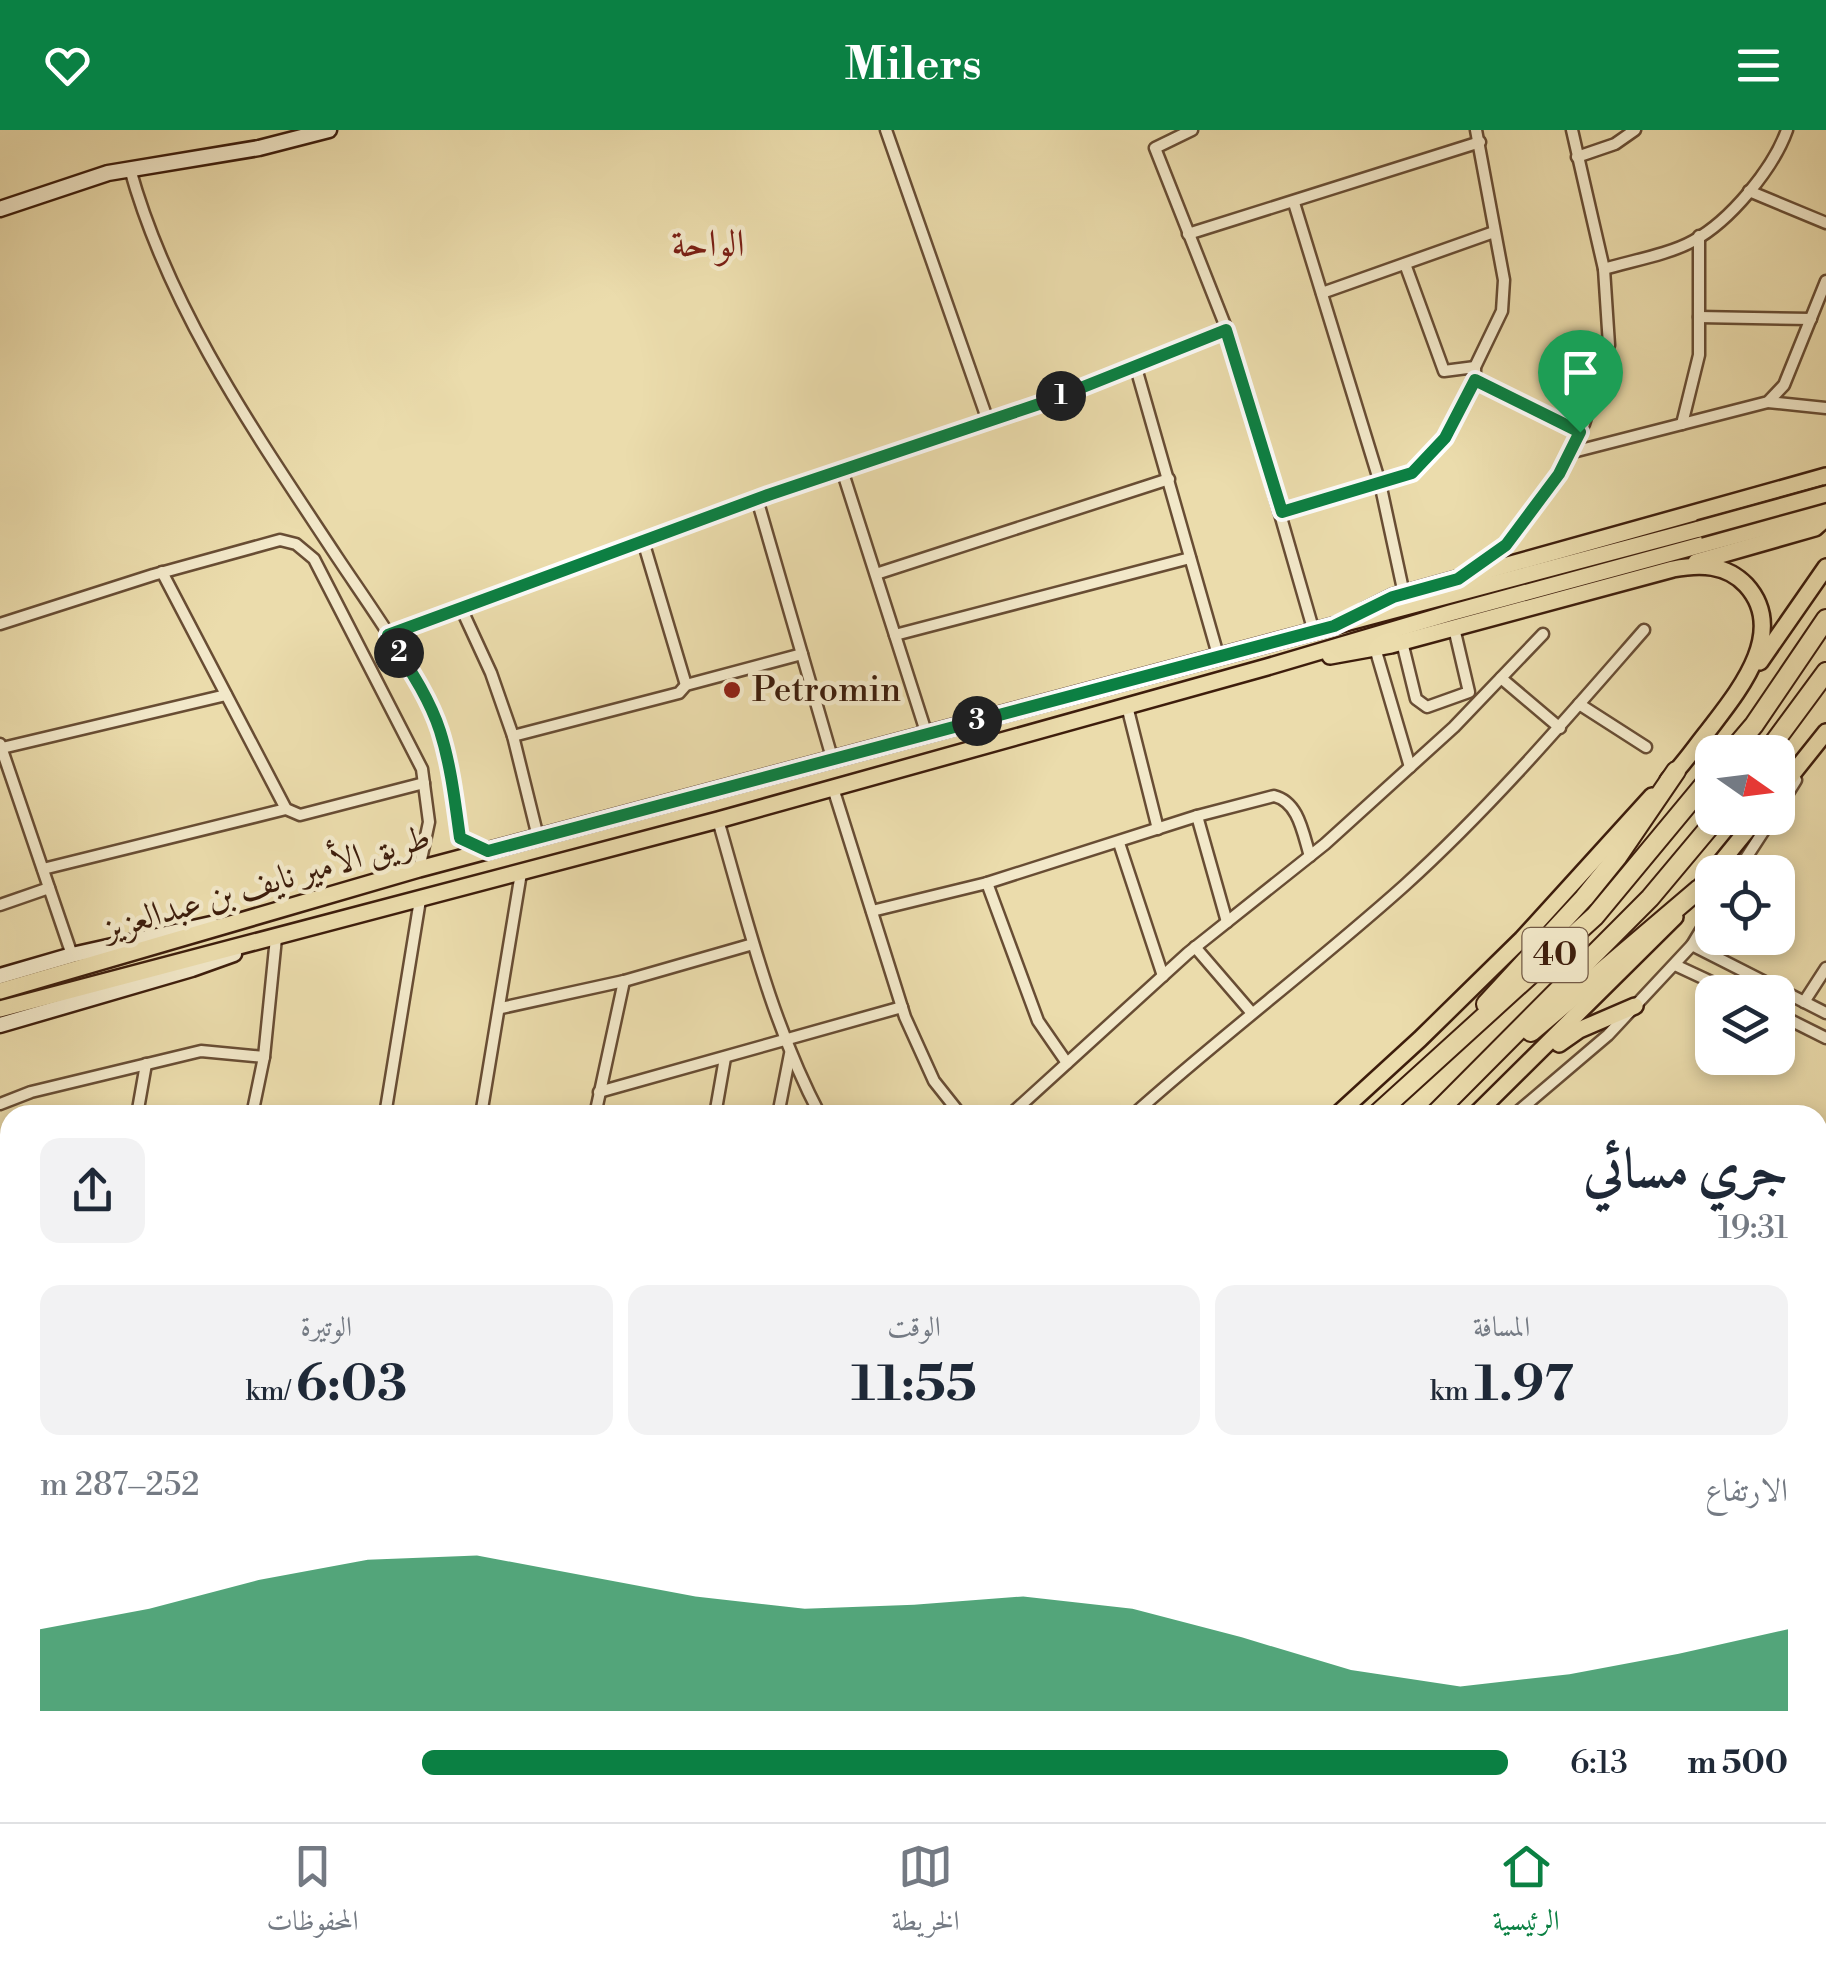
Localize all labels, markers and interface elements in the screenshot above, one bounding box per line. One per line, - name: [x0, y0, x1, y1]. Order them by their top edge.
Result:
- text: Milers: [844, 37, 982, 94]
- icon: heart: [40, 38, 95, 93]
- icon: menu: [1731, 38, 1786, 93]
- district label: الواحة: [671, 221, 745, 268]
- pin: [1538, 330, 1623, 433]
- icon: arrive: [1553, 345, 1608, 400]
- pin: 1: [1036, 371, 1086, 421]
- text: 1: [1054, 378, 1068, 413]
- pin: 2: [374, 628, 424, 678]
- text: 2: [390, 635, 408, 670]
- place label: Petromin: [752, 669, 901, 712]
- marker: Petromin: [721, 679, 743, 701]
- pin: 3: [952, 696, 1002, 746]
- text: 3: [969, 703, 985, 738]
- north arrow: [1695, 735, 1795, 835]
- map controls: [1695, 735, 1795, 1075]
- street label: طريق الأمير نايف بن عبدالعزيز: [95, 812, 435, 951]
- button: locate: [1695, 855, 1795, 955]
- road number: 40: [1522, 928, 1588, 982]
- button: layers: [1695, 975, 1795, 1075]
- text: جري مسائي: [1583, 1136, 1788, 1205]
- button: share: [40, 1138, 145, 1243]
- text: 19:31: [1718, 1208, 1788, 1248]
- text: الوتيرة: [301, 1310, 352, 1345]
- text: الوقت: [887, 1310, 941, 1345]
- text: المسافة: [1473, 1310, 1530, 1345]
- text: 6:03: [296, 1354, 407, 1416]
- text: 11:55: [851, 1354, 977, 1416]
- text: 1.97: [1475, 1354, 1574, 1416]
- text: /km: [245, 1374, 296, 1409]
- text: km: [1430, 1374, 1475, 1409]
- text: 252–287 m: [40, 1465, 200, 1505]
- text: الارتفاع: [1705, 1471, 1788, 1511]
- text: 6:13: [1570, 1743, 1628, 1783]
- text: 500 m: [1687, 1743, 1788, 1783]
- tab: المحفوظات: [266, 1839, 359, 1948]
- tab: الخريطة: [891, 1839, 960, 1948]
- tab: الرئيسية: [1492, 1839, 1560, 1948]

